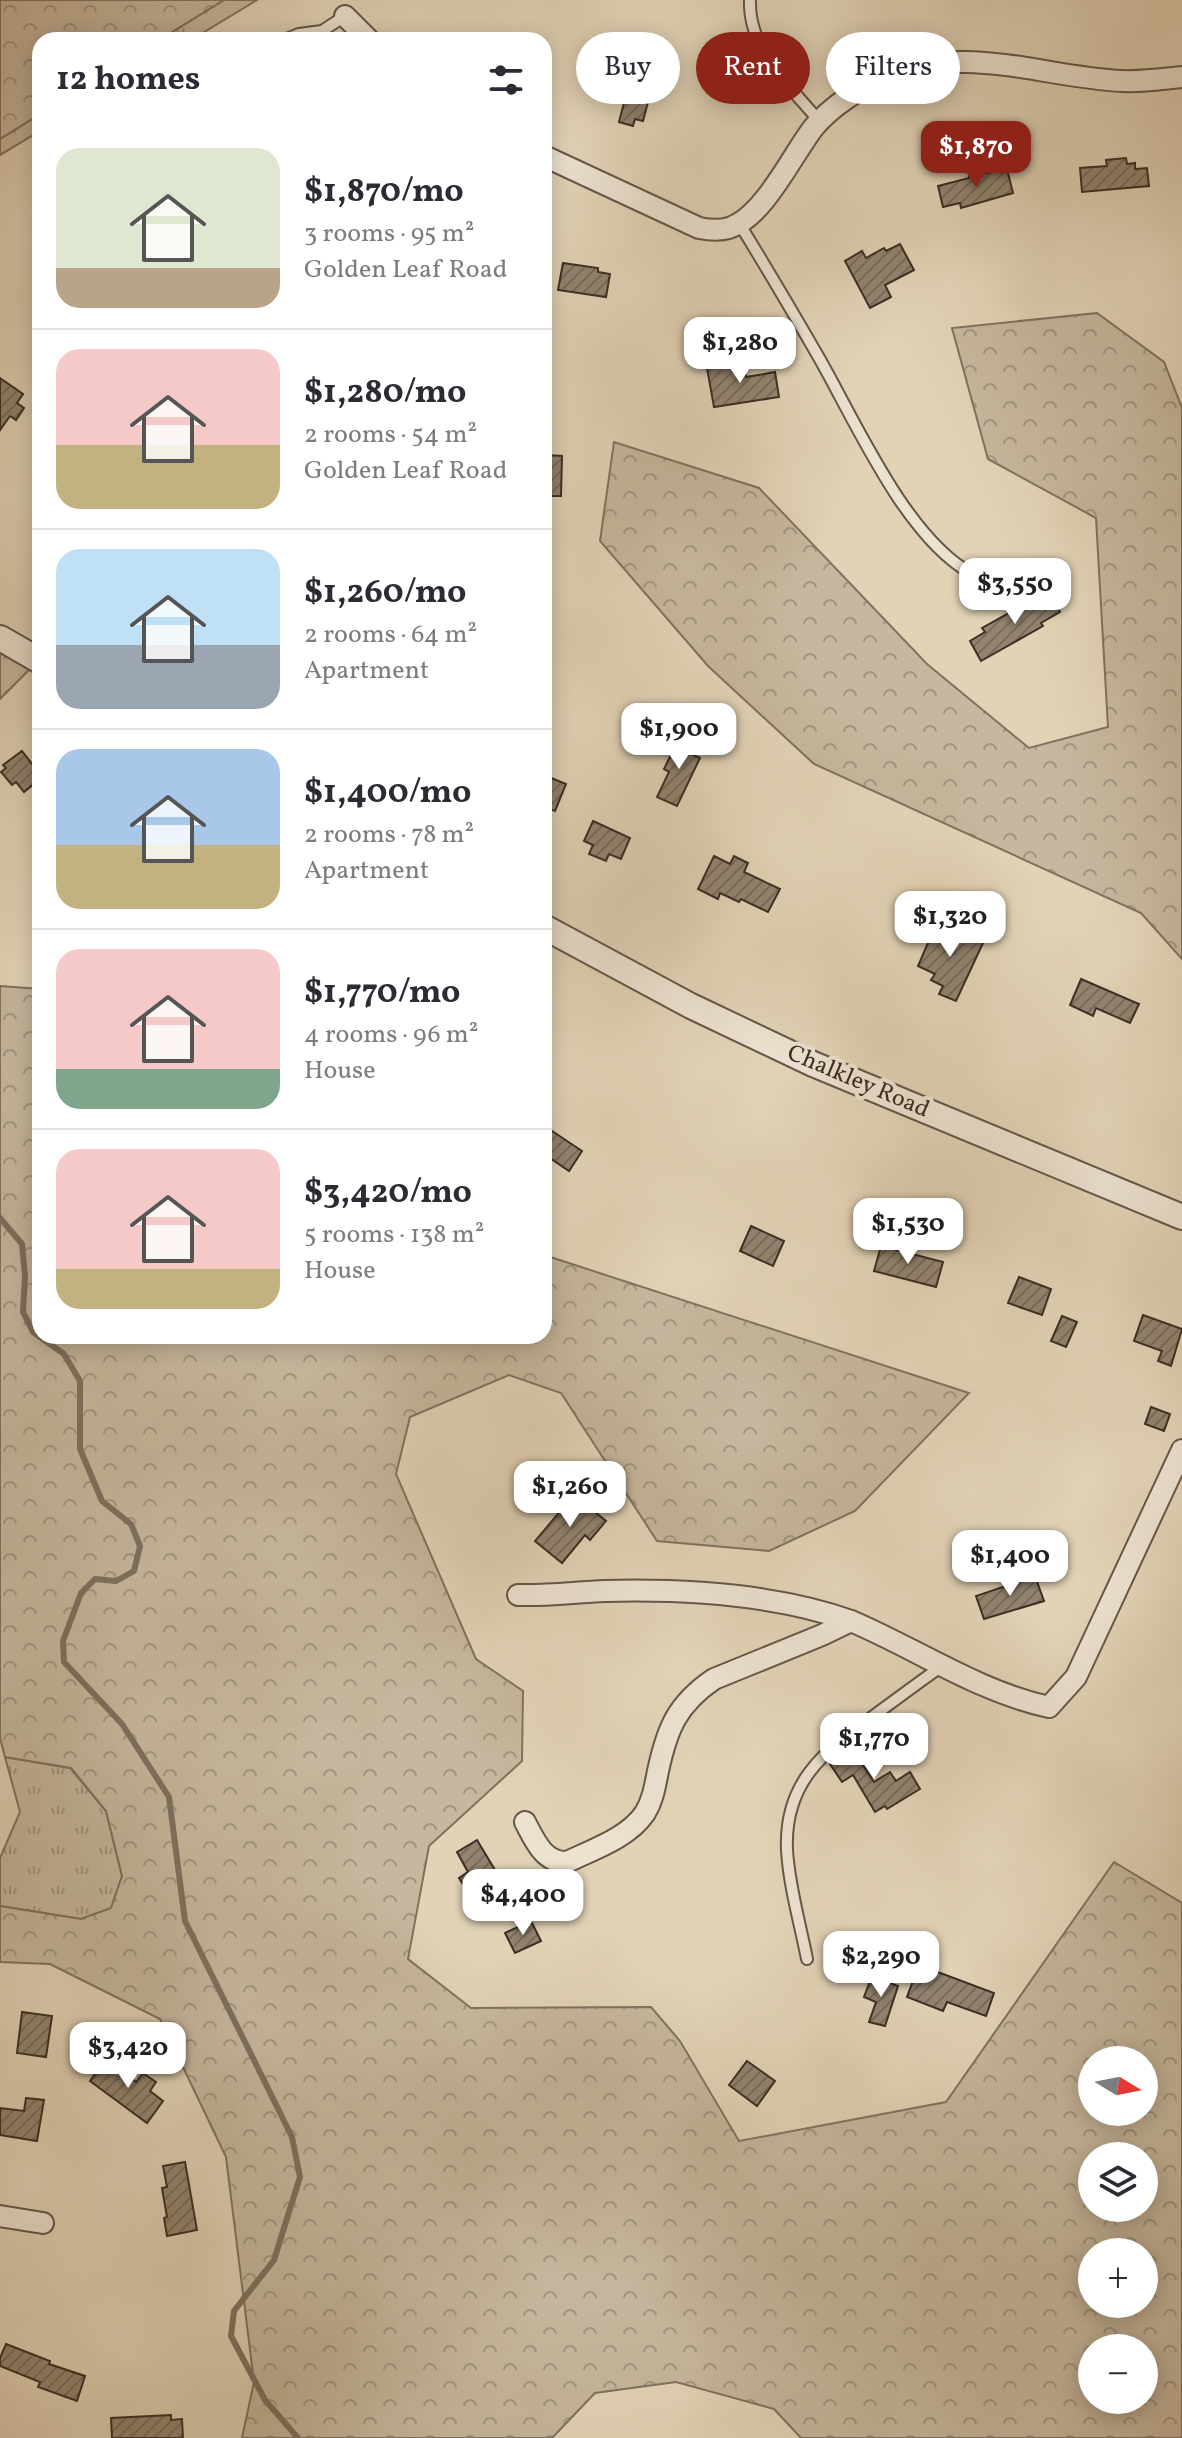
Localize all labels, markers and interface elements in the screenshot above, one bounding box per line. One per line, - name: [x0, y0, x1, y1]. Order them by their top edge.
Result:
- chip: Buy: [576, 32, 680, 104]
- chip: Rent: [696, 32, 810, 104]
- chip: Filters: [826, 32, 960, 104]
- text: 12 homes: [56, 57, 200, 104]
- icon: filters: [484, 58, 528, 102]
- pin: $1,870: [911, 121, 1041, 189]
- text: $1,870: [939, 129, 1013, 165]
- text: $1,870/mo: [304, 169, 464, 216]
- icon: home: [120, 180, 216, 276]
- text: 3 rooms · 95 m²: [304, 216, 474, 252]
- text: Golden Leaf Road: [304, 252, 507, 288]
- pin: $1,280: [675, 317, 805, 385]
- text: $1,280: [702, 325, 778, 361]
- text: $1,280/mo: [304, 370, 466, 417]
- icon: home: [120, 381, 216, 477]
- text: 2 rooms · 54 m²: [304, 417, 477, 453]
- text: Golden Leaf Road: [304, 453, 507, 489]
- pin: $3,550: [950, 558, 1080, 626]
- text: $3,550: [977, 566, 1053, 602]
- text: $1,260/mo: [304, 570, 467, 617]
- icon: home: [120, 581, 216, 677]
- text: 2 rooms · 64 m²: [304, 617, 477, 653]
- text: Apartment: [304, 653, 429, 689]
- pin: $1,900: [614, 703, 744, 771]
- text: $1,900: [639, 711, 719, 747]
- text: $1,400/mo: [304, 770, 471, 817]
- icon: home: [120, 781, 216, 877]
- text: 2 rooms · 78 m²: [304, 817, 474, 853]
- text: Apartment: [304, 853, 429, 889]
- pin: $1,320: [885, 891, 1015, 959]
- text: $1,320: [913, 899, 987, 935]
- text: $1,770/mo: [304, 970, 461, 1017]
- icon: home: [120, 981, 216, 1077]
- text: 4 rooms · 96 m²: [304, 1017, 478, 1053]
- street label: Chalkley Road: [782, 1037, 934, 1127]
- text: House: [304, 1053, 376, 1089]
- text: $3,420/mo: [304, 1170, 472, 1217]
- icon: home: [120, 1181, 216, 1277]
- pin: $1,530: [843, 1198, 973, 1266]
- text: $1,530: [871, 1206, 945, 1242]
- text: 5 rooms · 138 m²: [304, 1217, 484, 1253]
- text: House: [304, 1253, 376, 1289]
- pin: $1,260: [505, 1461, 635, 1529]
- text: $1,260: [532, 1469, 608, 1505]
- pin: $1,400: [945, 1530, 1075, 1598]
- text: $1,400: [970, 1538, 1050, 1574]
- pin: $1,770: [809, 1713, 939, 1781]
- text: $1,770: [838, 1721, 910, 1757]
- pin: $4,400: [458, 1869, 588, 1937]
- text: $4,400: [480, 1877, 566, 1913]
- pin: $2,290: [816, 1931, 946, 1999]
- text: $2,290: [841, 1939, 921, 1975]
- pin: $3,420: [63, 2022, 193, 2090]
- text: $3,420: [88, 2030, 168, 2066]
- north arrow: [1078, 2046, 1158, 2126]
- map controls: [1078, 2046, 1158, 2414]
- button: layers: [1078, 2142, 1158, 2222]
- button: +: [1078, 2238, 1158, 2318]
- button: −: [1078, 2334, 1158, 2414]

